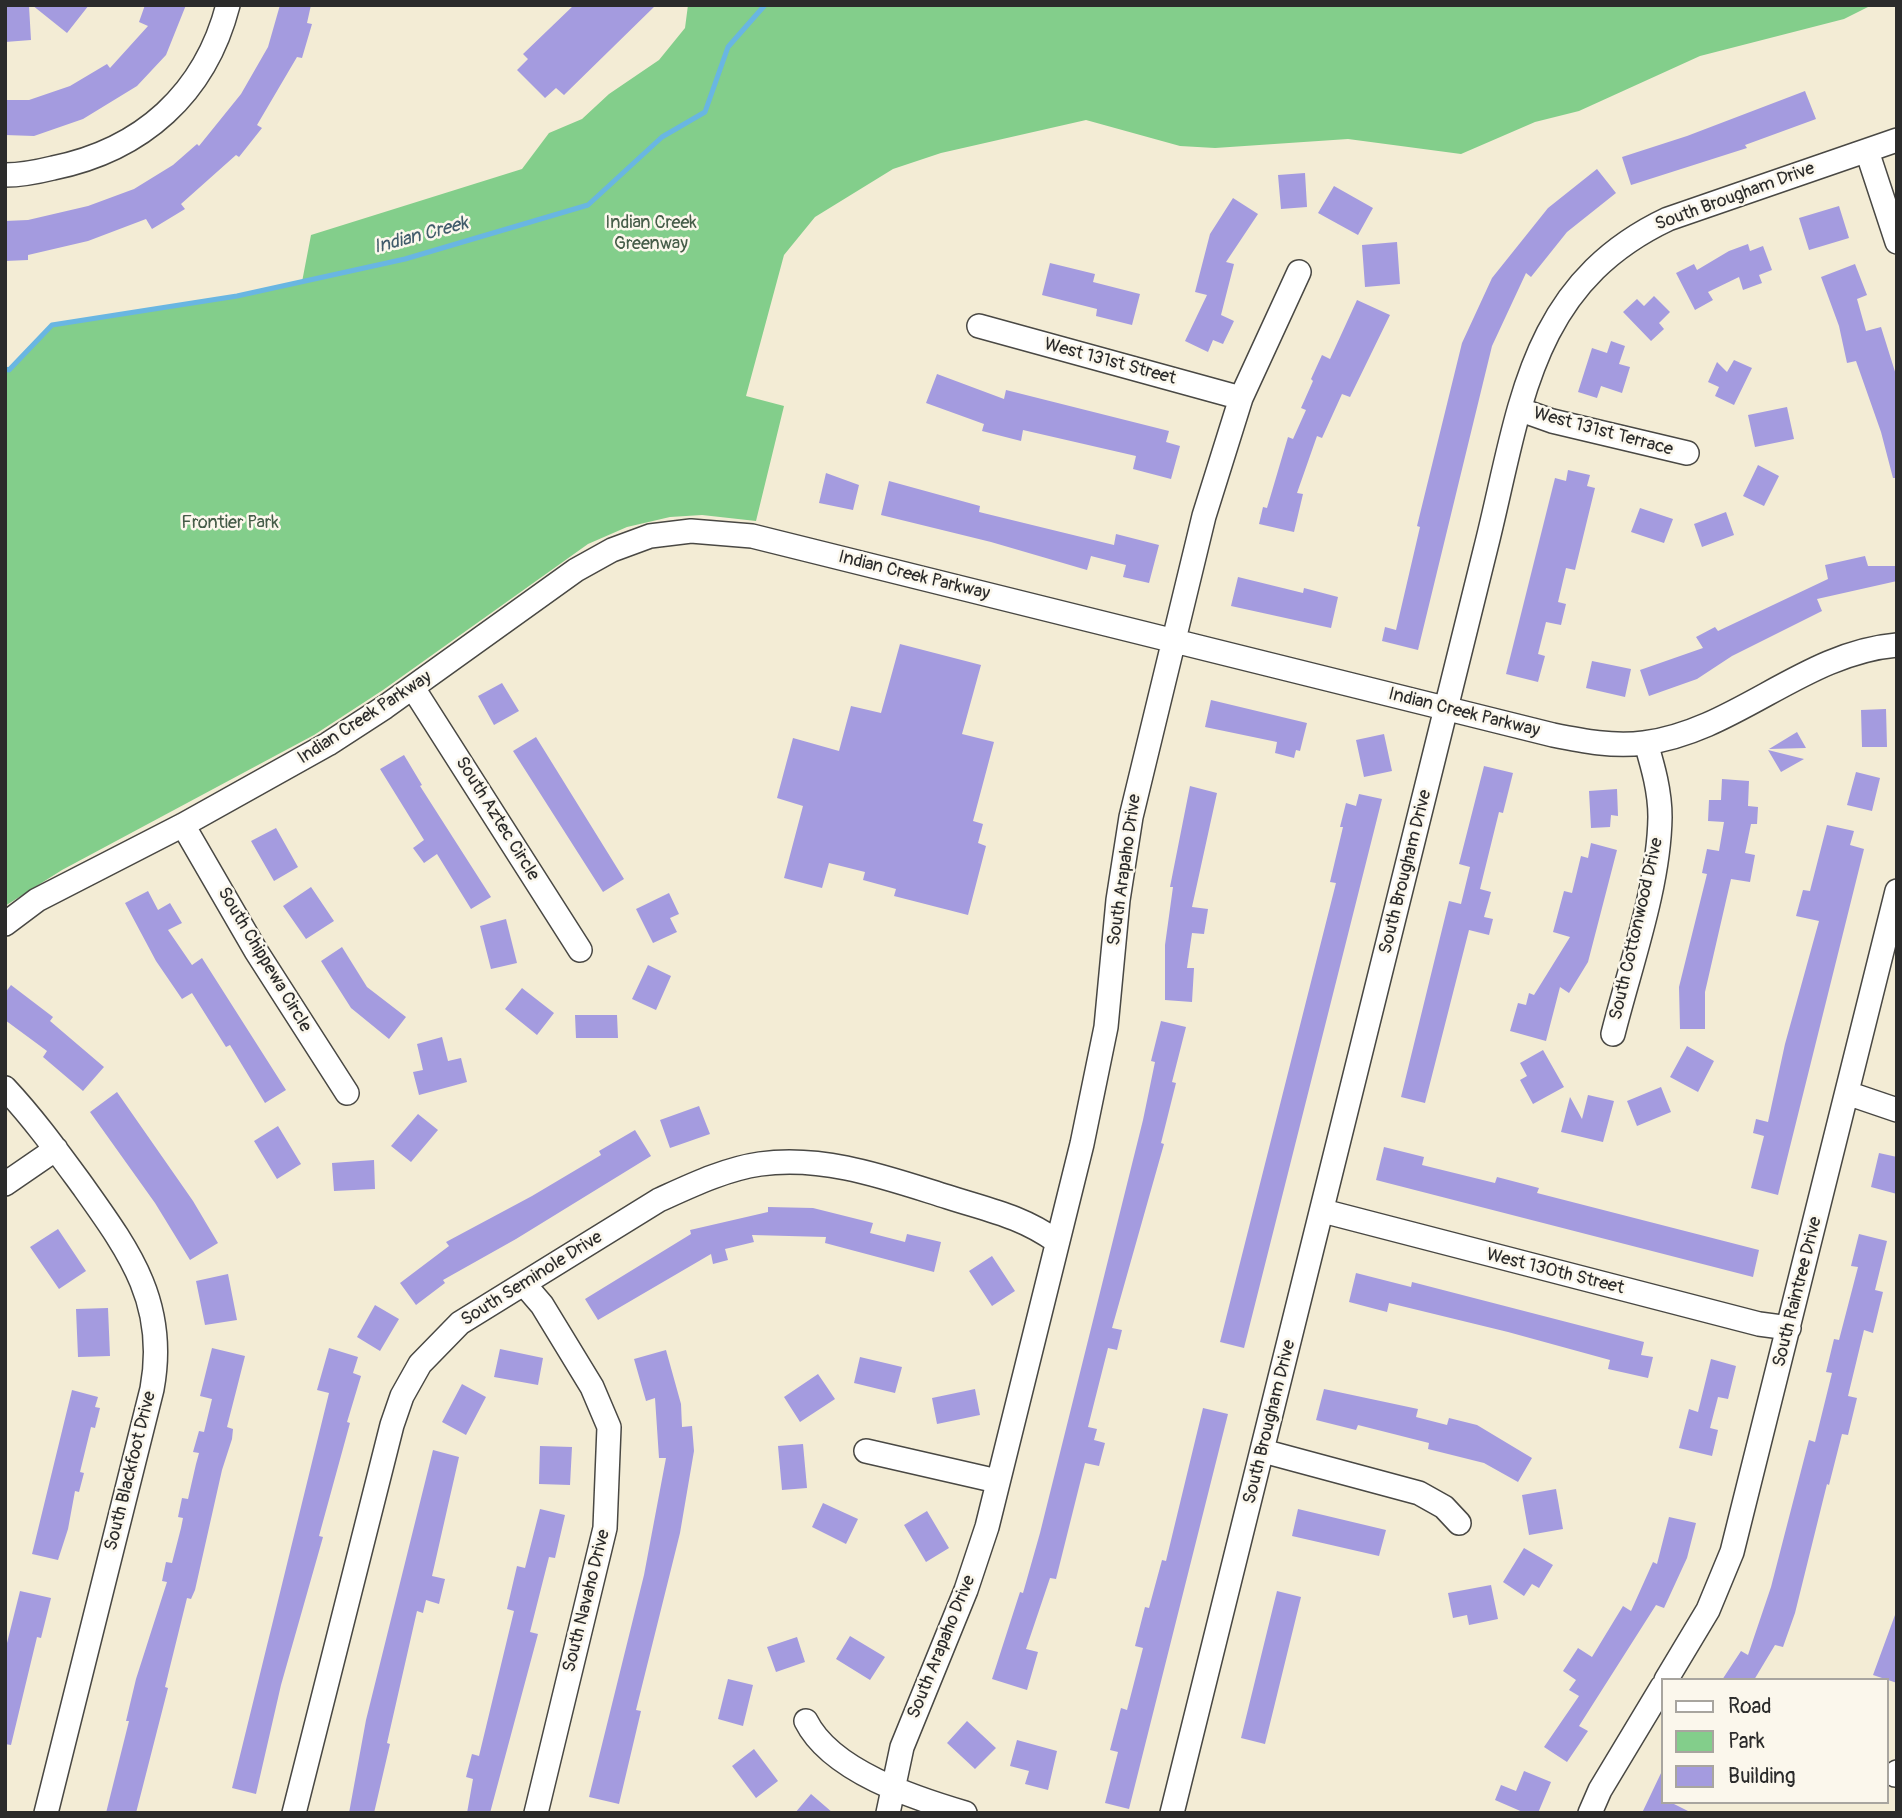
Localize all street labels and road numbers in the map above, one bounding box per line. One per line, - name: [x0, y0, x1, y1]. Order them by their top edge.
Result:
- street label: South Brougham Drive: [1652, 158, 1818, 236]
- street label: West 131st Street: [1042, 334, 1178, 390]
- street label: West 131st Terrace: [1531, 403, 1675, 461]
- street label: Indian Creek Parkway: [836, 547, 992, 605]
- street label: Indian Creek Parkway: [294, 667, 436, 769]
- street label: Indian Creek Parkway: [1386, 684, 1542, 742]
- street label: South Aztec Circle: [450, 753, 544, 885]
- street label: South Brougham Drive: [1375, 788, 1437, 956]
- street label: South Arapaho Drive: [1104, 793, 1146, 947]
- street label: South Cottonwood Drive: [1606, 836, 1668, 1022]
- street label: South Chippewa Circle: [212, 884, 316, 1036]
- street label: South Raintree Drive: [1769, 1215, 1827, 1369]
- street label: South Seminole Drive: [457, 1227, 607, 1331]
- street label: West 130th Street: [1484, 1244, 1626, 1300]
- street label: South Brougham Drive: [1239, 1338, 1301, 1506]
- street label: South Blackfoot Drive: [101, 1389, 161, 1553]
- street label: South Navaho Drive: [559, 1527, 615, 1675]
- street label: South Arapaho Drive: [903, 1572, 981, 1722]

